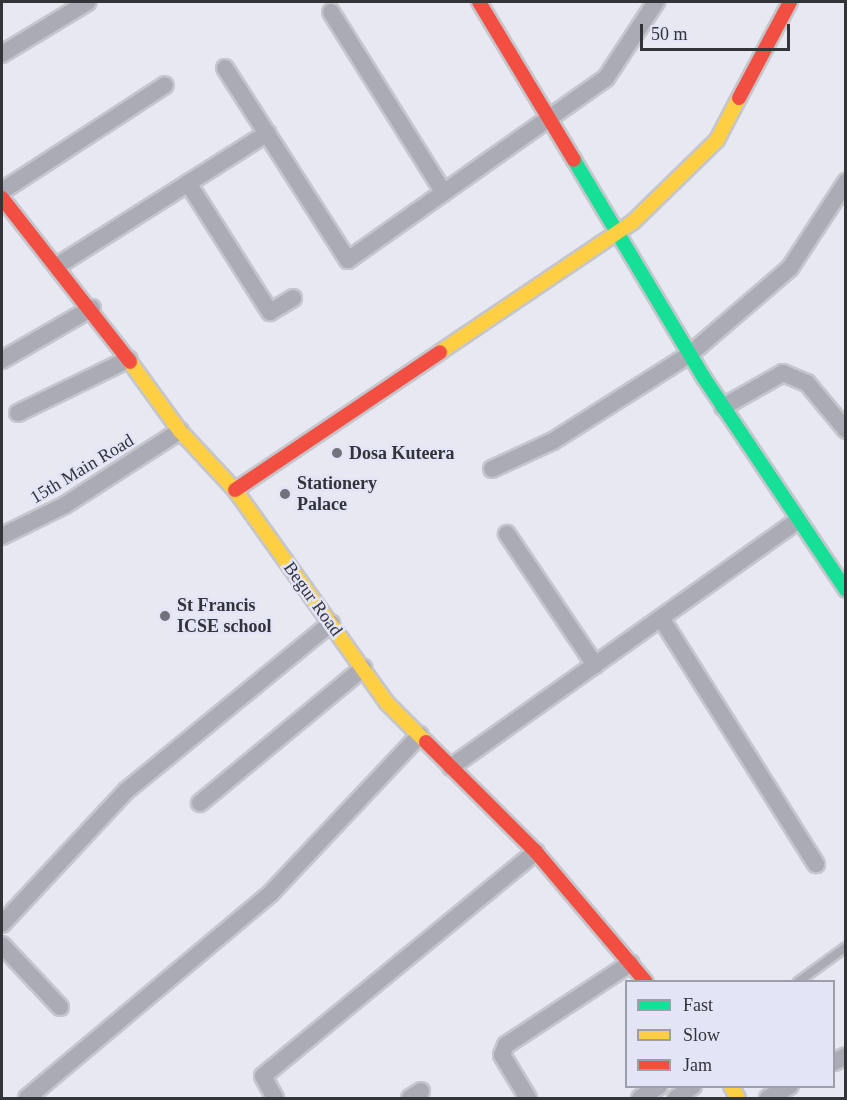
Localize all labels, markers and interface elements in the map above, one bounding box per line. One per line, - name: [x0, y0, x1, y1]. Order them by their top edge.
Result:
- scale bar: [643, 12, 793, 50]
- text: 50 m: [651, 24, 688, 44]
- street label: 15th Main Road: [26, 430, 138, 508]
- place label: Dosa Kuteera: [349, 442, 454, 464]
- marker: Dosa Kuteera: [330, 446, 344, 460]
- place label: Stationery Palace: [297, 473, 377, 516]
- marker: Stationery Palace: [278, 487, 292, 501]
- street label: Begur Road: [279, 558, 347, 640]
- place label: St Francis ICSE school: [177, 595, 272, 638]
- marker: St Francis ICSE school: [158, 609, 172, 623]
- legend: [625, 980, 835, 1088]
- text: Fast: [683, 995, 713, 1015]
- text: Slow: [683, 1025, 720, 1045]
- text: Jam: [683, 1055, 712, 1075]

